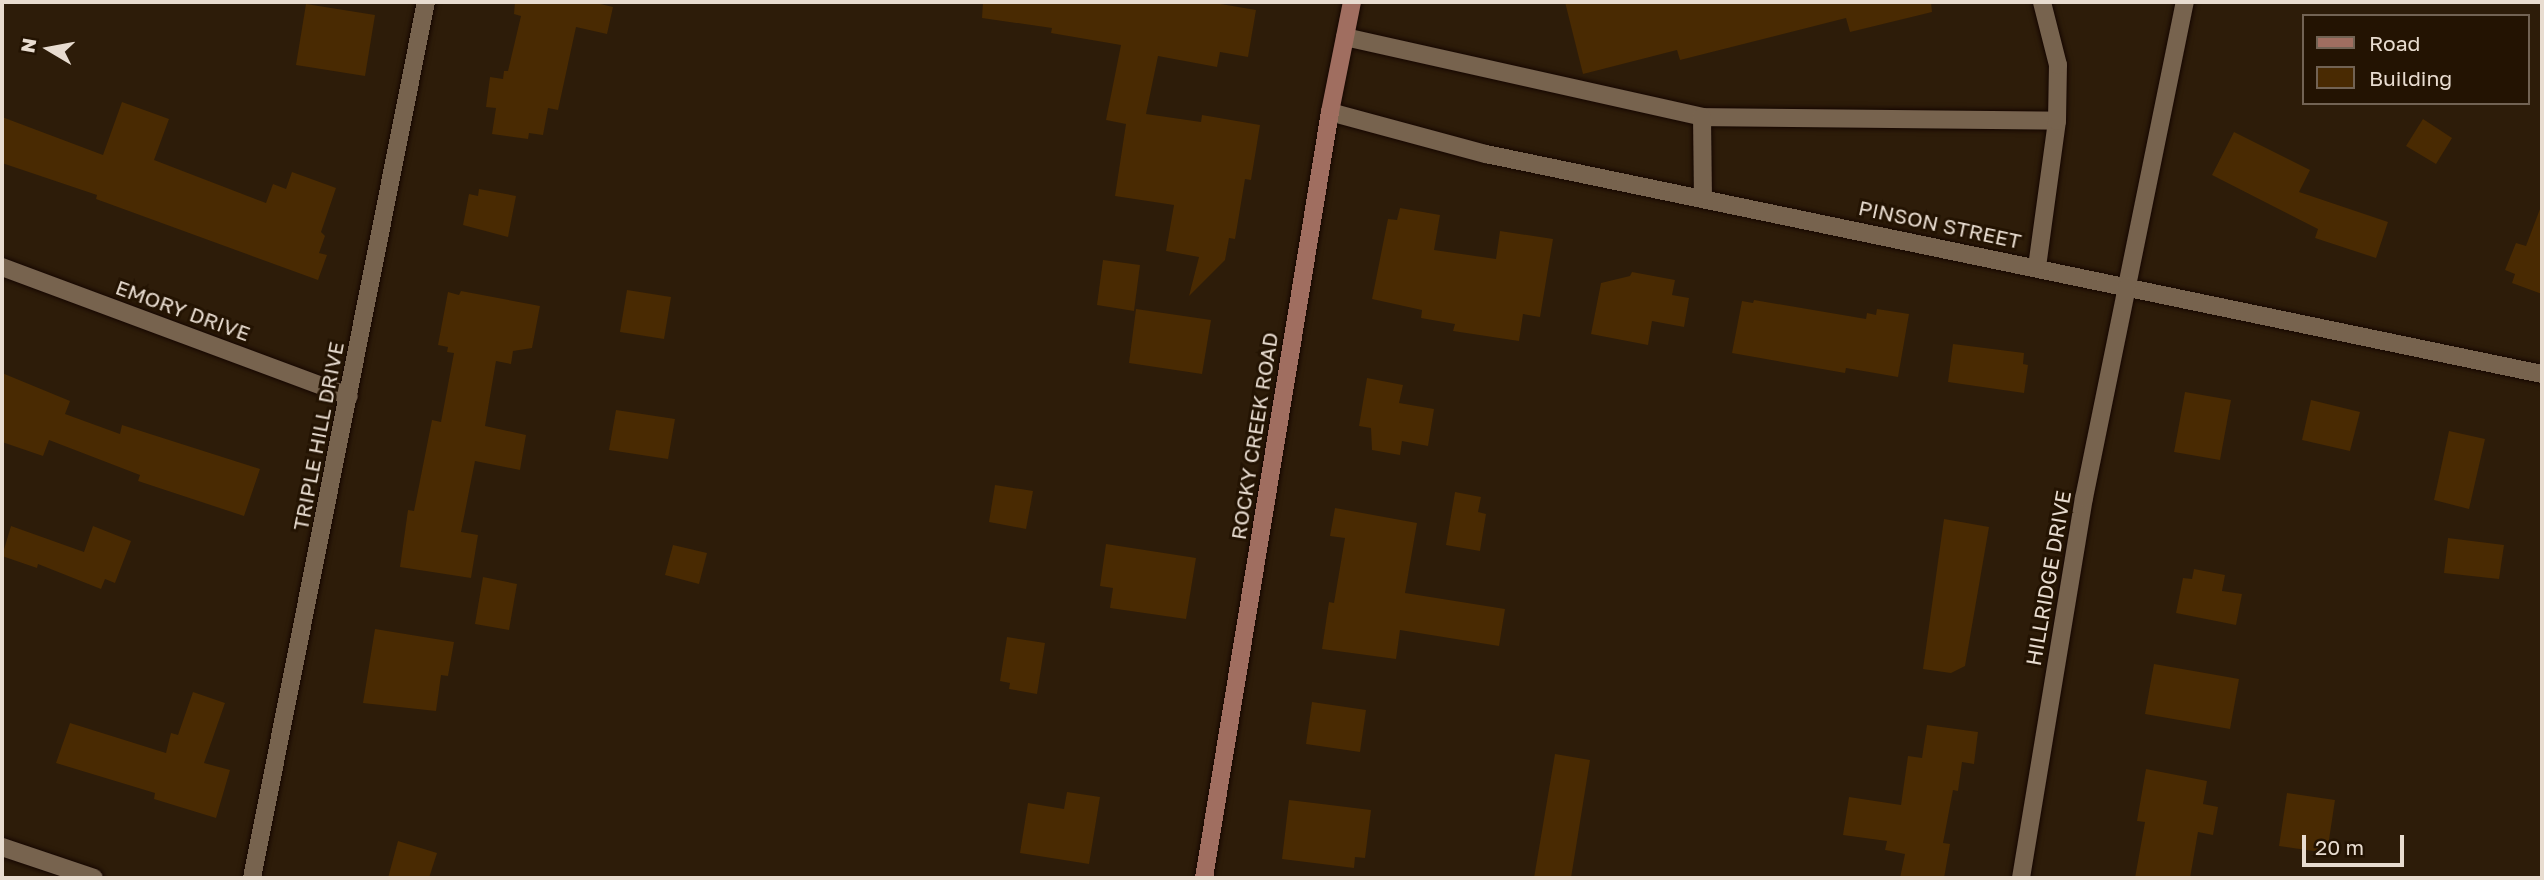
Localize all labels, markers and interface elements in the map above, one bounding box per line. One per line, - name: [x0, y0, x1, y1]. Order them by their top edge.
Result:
- north arrow: [14, 14, 84, 84]
- legend: [2302, 14, 2530, 105]
- text: Road: [2369, 30, 2420, 56]
- text: N: [15, 36, 40, 54]
- text: Building: [2369, 65, 2452, 91]
- street label: PINSON STREET: [1856, 194, 2024, 254]
- street label: EMORY DRIVE: [112, 274, 254, 346]
- street label: ROCKY CREEK ROAD: [1225, 331, 1283, 541]
- street label: TRIPLE HILL DRIVE: [287, 339, 349, 533]
- street label: HILLRIDGE DRIVE: [2020, 488, 2076, 668]
- scale bar: [2306, 820, 2408, 864]
- text: 20 m: [2315, 834, 2364, 860]

